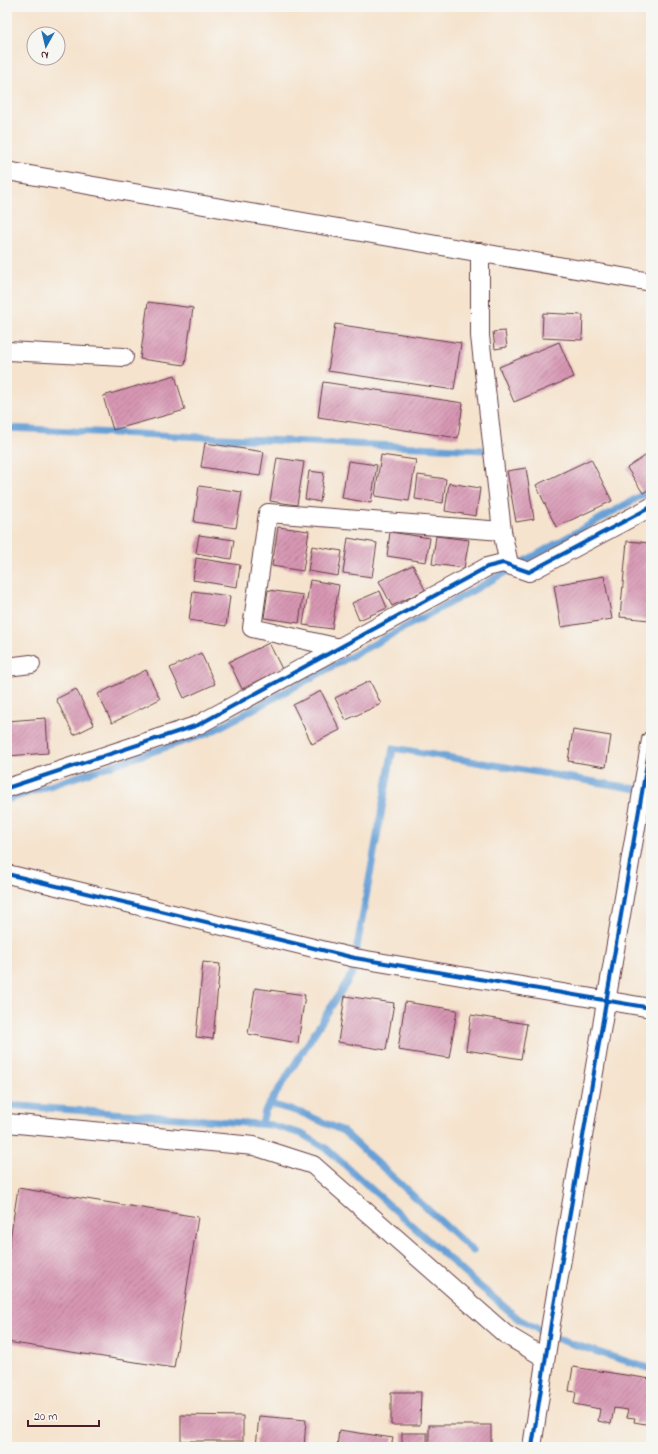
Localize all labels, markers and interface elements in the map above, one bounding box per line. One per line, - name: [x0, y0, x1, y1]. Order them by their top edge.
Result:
- north arrow: [26, 26, 66, 66]
- text: N: [40, 46, 50, 63]
- scale bar: [28, 1402, 99, 1428]
- text: 20 m: [34, 1408, 57, 1426]

